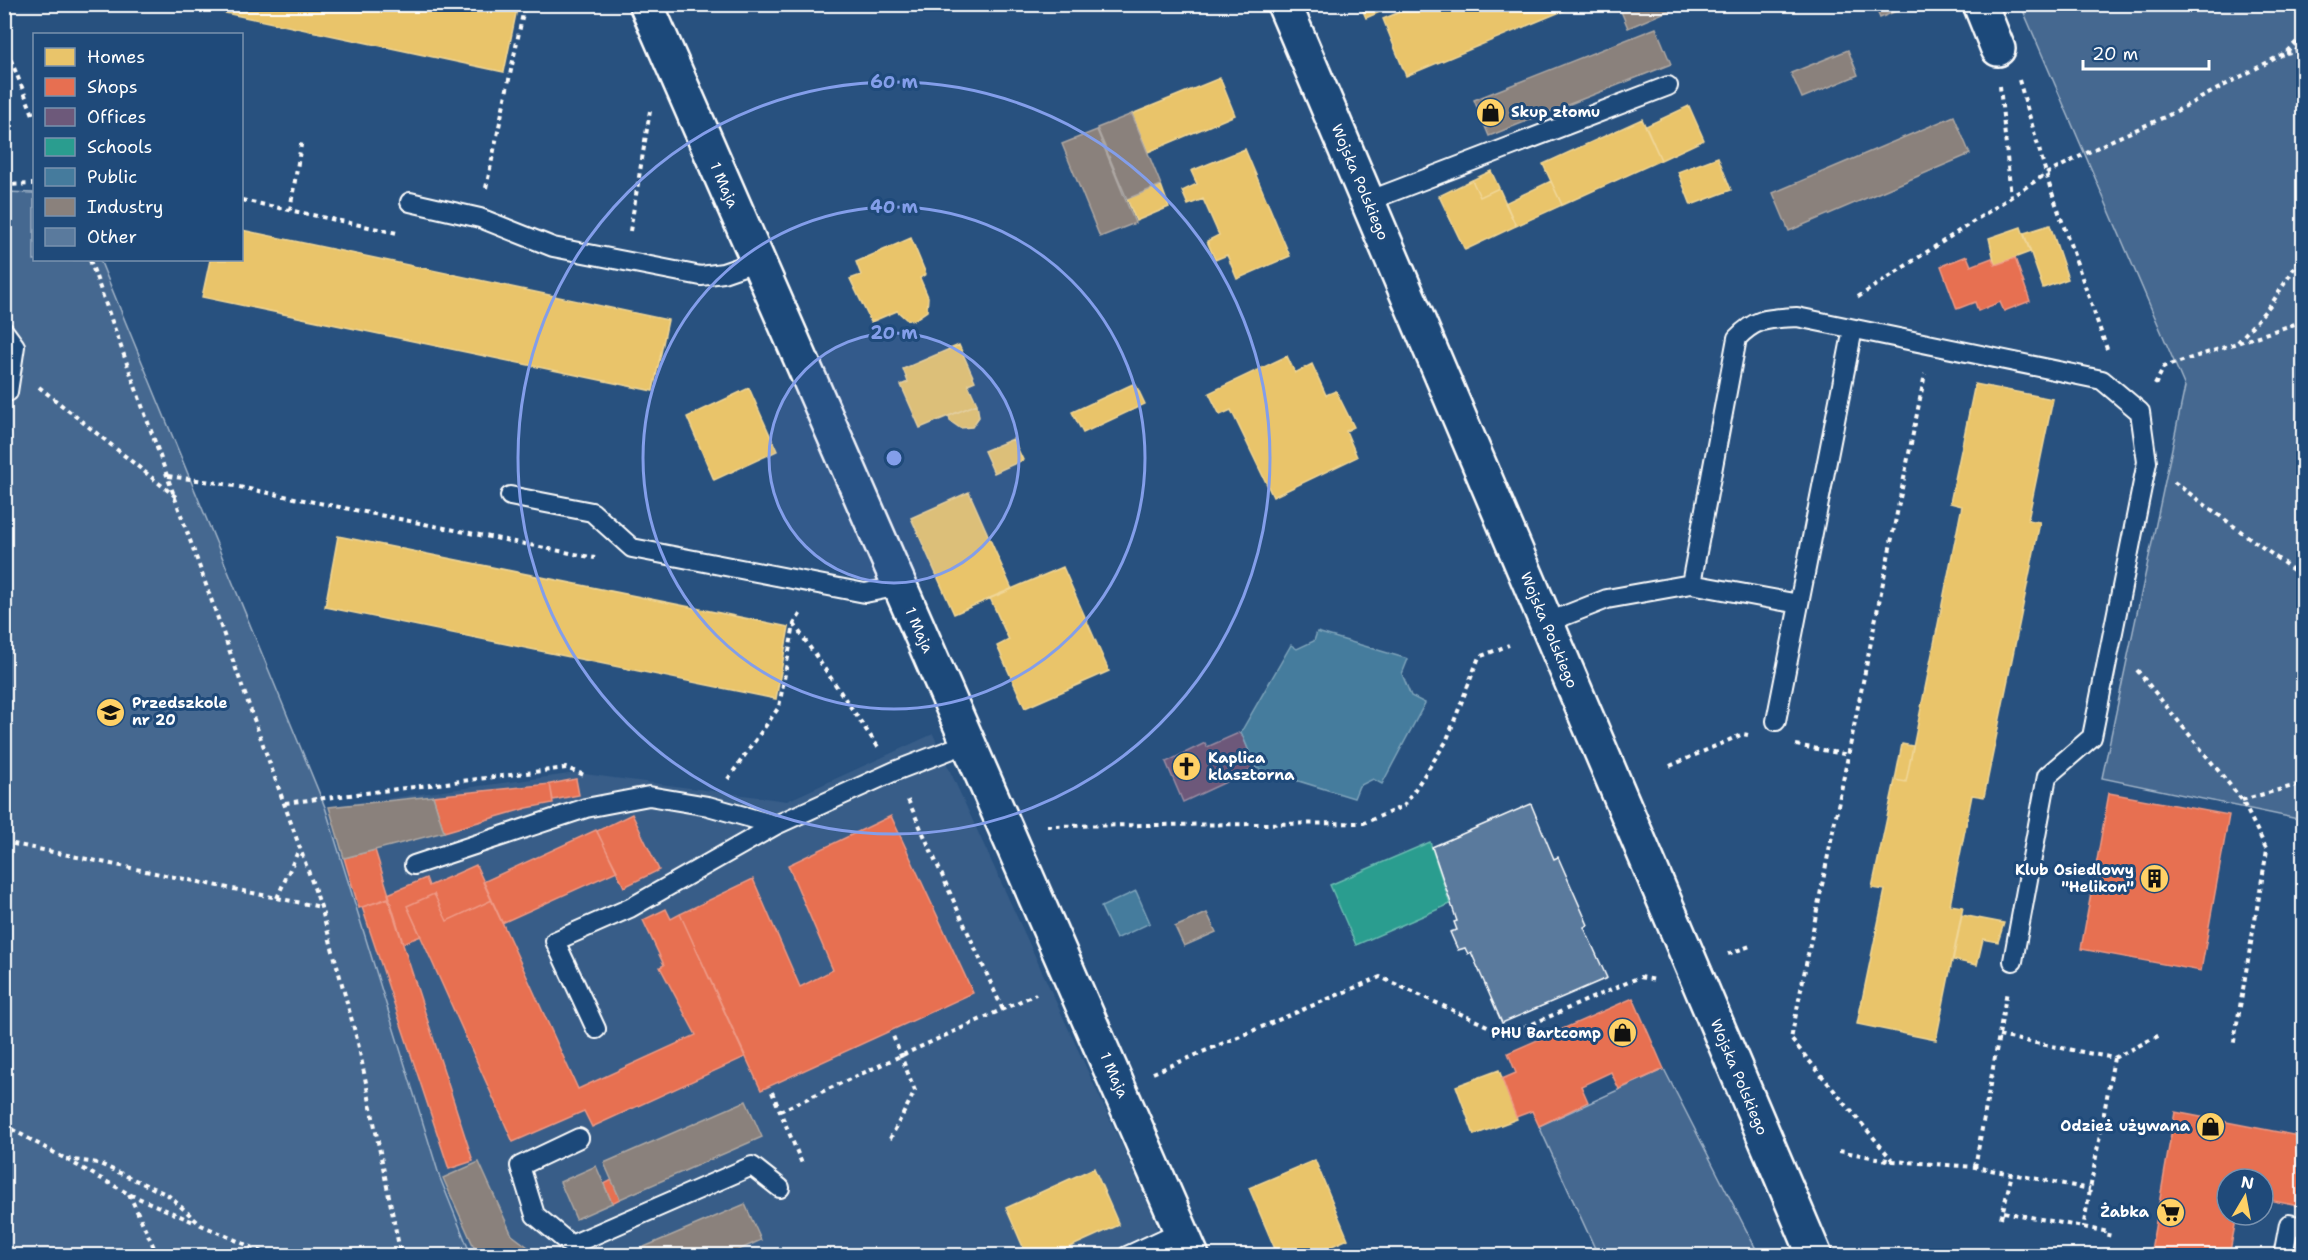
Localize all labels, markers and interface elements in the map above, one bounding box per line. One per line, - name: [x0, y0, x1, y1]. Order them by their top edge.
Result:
- legend: [33, 33, 243, 261]
- scale bar: [2083, 33, 2209, 71]
- text: 20 m: [2092, 42, 2138, 66]
- text: Homes: [87, 45, 145, 69]
- text: 60 m: [870, 70, 918, 94]
- text: Shops: [87, 75, 138, 99]
- shop icon: Skup złomu: [1474, 96, 1506, 128]
- place label: Skup złomu: [1511, 102, 1600, 122]
- text: Offices: [87, 105, 146, 129]
- street label: Wojska Polskiego: [1327, 121, 1393, 243]
- text: Schools: [87, 135, 153, 159]
- street label: 1 Maja: [705, 159, 743, 212]
- text: Public: [87, 165, 137, 189]
- text: Industry: [87, 195, 163, 219]
- text: 40 m: [870, 195, 918, 219]
- text: Other: [87, 225, 137, 249]
- text: 20 m: [870, 321, 918, 345]
- centre of rings: [884, 448, 904, 468]
- street label: Wojska Polskiego: [1516, 569, 1582, 691]
- street label: 1 Maja: [900, 604, 938, 657]
- place label: Przedszkole nr 20: [132, 693, 228, 730]
- school or university icon: Przedszkole nr 20: [95, 696, 127, 728]
- place label: Kaplica klasztorna: [1208, 748, 1295, 785]
- church icon: Kaplica klasztorna: [1171, 751, 1203, 783]
- place label: Klub Osiedlowy "Helikon": [2015, 860, 2134, 897]
- building icon: Klub Osiedlowy "Helikon": [2139, 863, 2171, 895]
- street label: Wojska Polskiego: [1706, 1016, 1772, 1138]
- shop icon: PHU Bartcomp: [1606, 1017, 1638, 1049]
- place label: PHU Bartcomp: [1491, 1023, 1601, 1043]
- street label: 1 Maja: [1095, 1049, 1133, 1102]
- shop icon: Odzież używana: [2195, 1110, 2227, 1142]
- place label: Odzież używana: [2060, 1116, 2191, 1136]
- north arrow: [2215, 1167, 2275, 1227]
- text: N: [2239, 1171, 2256, 1194]
- supermarket icon: Żabka: [2154, 1196, 2186, 1228]
- place label: Żabka: [2100, 1202, 2150, 1222]

